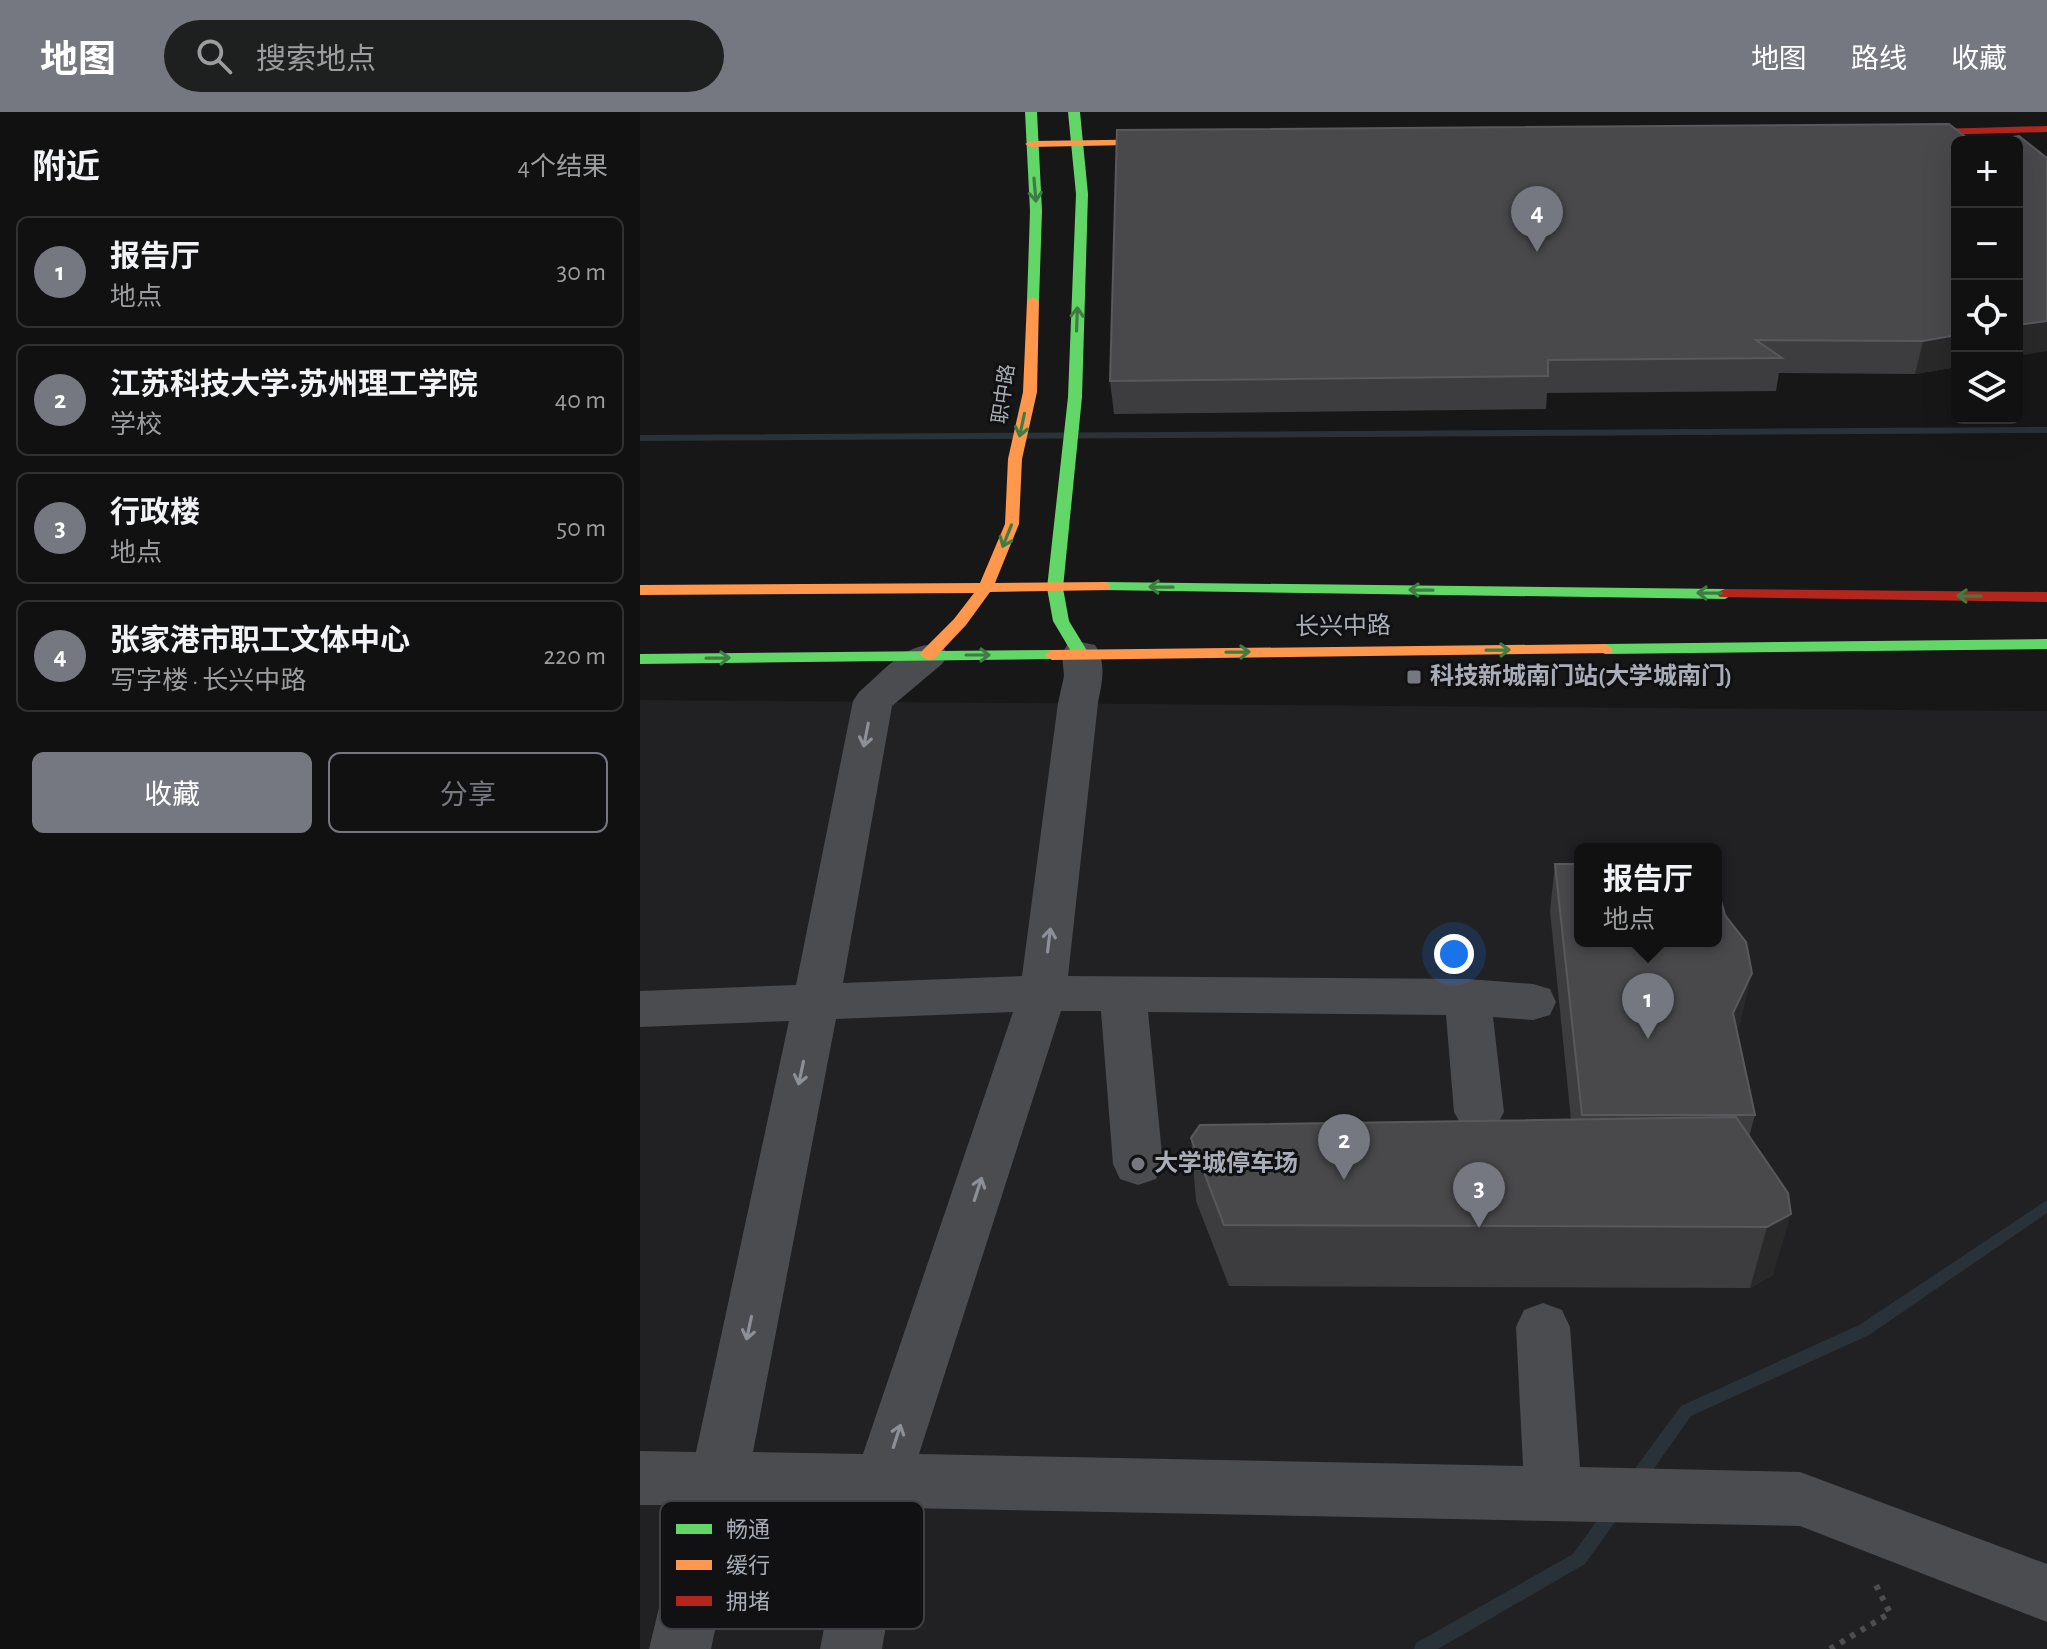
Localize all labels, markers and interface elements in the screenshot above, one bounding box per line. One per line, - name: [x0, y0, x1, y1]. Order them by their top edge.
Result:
- search box: [164, 20, 724, 92]
- icon: search: [192, 34, 236, 78]
- text: 地图: [40, 42, 116, 80]
- text: 搜索地点: [256, 45, 376, 75]
- text: 地图: [1751, 46, 1807, 74]
- text: 路线: [1851, 46, 1907, 74]
- text: 收藏: [1951, 46, 2007, 74]
- map controls: [1951, 136, 2023, 424]
- button: +: [1951, 136, 2023, 208]
- text: 附近: [32, 151, 100, 185]
- text: 4个结果: [517, 154, 608, 180]
- one-way arrow: [1028, 176, 1043, 203]
- pin: 4: [1511, 186, 1563, 252]
- button: −: [1951, 208, 2023, 280]
- text: 报告厅: [110, 242, 200, 272]
- text: 1: [55, 259, 65, 285]
- text: 30 m: [556, 259, 606, 285]
- button: locate: [1951, 280, 2023, 352]
- text: 地点: [110, 284, 162, 310]
- one-way arrow: [1070, 306, 1085, 333]
- button: layers: [1951, 352, 2023, 424]
- street label: 职中路: [989, 363, 1018, 425]
- text: 江苏科技大学•苏州理工学院: [110, 370, 478, 400]
- text: 2: [54, 387, 66, 413]
- text: 40 m: [555, 387, 606, 413]
- text: 学校: [110, 412, 162, 438]
- one-way arrow: [1014, 412, 1029, 438]
- text: 行政楼: [110, 498, 200, 528]
- text: 3: [54, 515, 66, 541]
- text: 50 m: [556, 515, 606, 541]
- one-way arrow: [999, 523, 1013, 548]
- text: 地点: [110, 540, 162, 566]
- one-way arrow: [1148, 580, 1175, 595]
- one-way arrow: [1408, 582, 1435, 598]
- one-way arrow: [1696, 585, 1723, 601]
- one-way arrow: [1956, 588, 1983, 604]
- street label: 长兴中路: [1295, 612, 1391, 640]
- text: 张家港市职工文体中心: [110, 626, 410, 656]
- one-way arrow: [1484, 642, 1511, 658]
- text: 4: [53, 643, 67, 669]
- text: 220 m: [544, 643, 606, 669]
- one-way arrow: [1224, 645, 1251, 660]
- one-way arrow: [964, 647, 991, 663]
- one-way arrow: [704, 650, 731, 666]
- place label: 科技新城南门站(大学城南门): [1430, 663, 1732, 689]
- text: 写字楼 · 长兴中路: [110, 668, 307, 694]
- marker: 科技新城南门站(大学城南门): [1405, 668, 1423, 686]
- one-way arrow: [858, 722, 873, 748]
- button: 收藏: [32, 752, 312, 833]
- button: 分享: [328, 752, 608, 833]
- popup: [1574, 843, 1722, 947]
- text: 报告厅: [1603, 865, 1693, 895]
- text: 地点: [1603, 907, 1655, 933]
- one-way arrow: [1042, 927, 1057, 954]
- your location: [1434, 934, 1474, 974]
- pin: 1: [1622, 973, 1674, 1039]
- one-way arrow: [793, 1060, 808, 1085]
- pin: 2: [1318, 1114, 1370, 1180]
- place label: 大学城停车场: [1154, 1150, 1298, 1176]
- marker: 大学城停车场: [1129, 1155, 1147, 1173]
- pin: 3: [1453, 1162, 1505, 1228]
- one-way arrow: [972, 1177, 987, 1202]
- one-way arrow: [741, 1315, 756, 1340]
- one-way arrow: [891, 1424, 905, 1449]
- legend: [660, 1501, 924, 1629]
- text: 畅通: [726, 1518, 770, 1541]
- text: 缓行: [726, 1554, 770, 1577]
- text: 拥堵: [726, 1590, 770, 1613]

